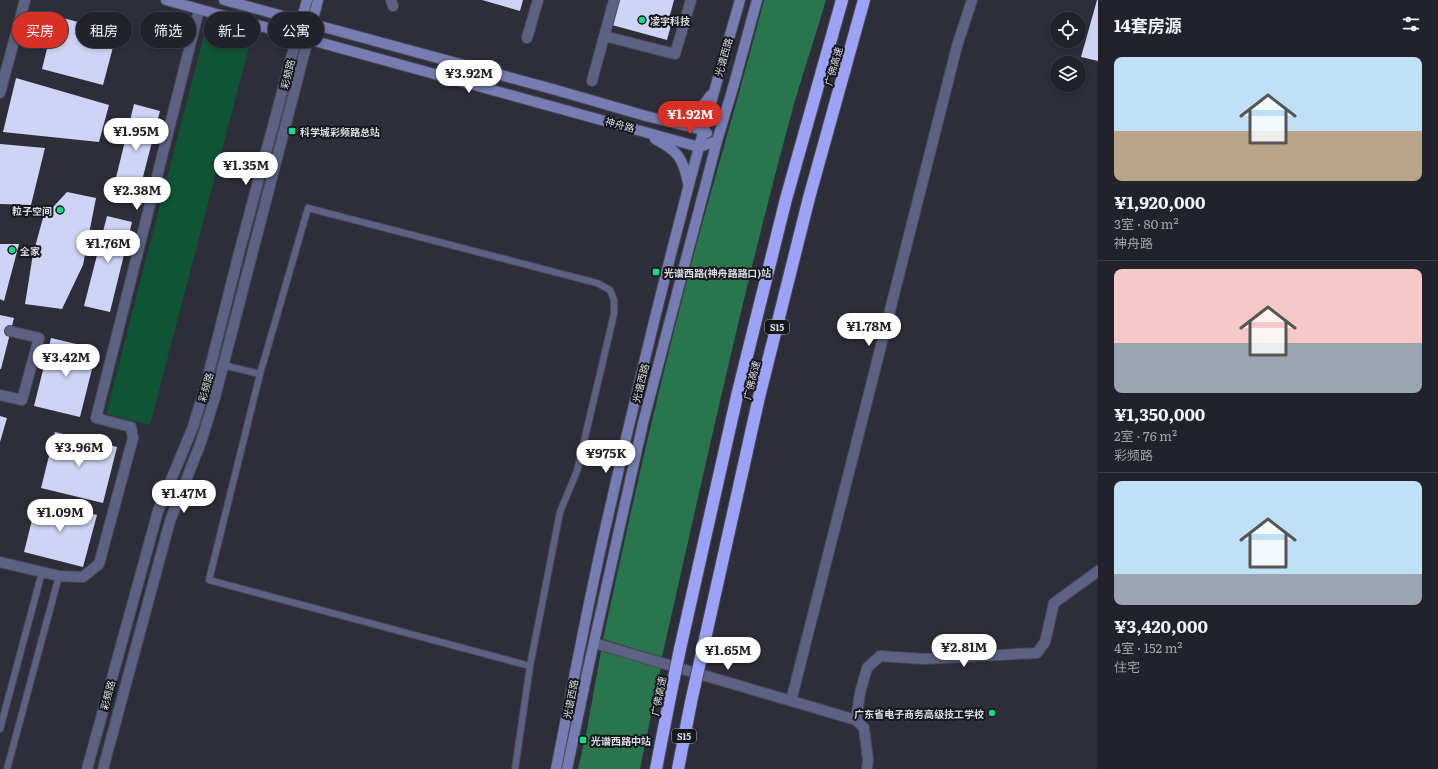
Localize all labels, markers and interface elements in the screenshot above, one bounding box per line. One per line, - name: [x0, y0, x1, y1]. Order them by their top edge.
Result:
- chip: 买房: [12, 12, 68, 48]
- chip: 租房: [76, 12, 132, 48]
- chip: 筛选: [140, 12, 196, 48]
- chip: 新上: [204, 12, 260, 48]
- chip: 公寓: [268, 12, 324, 48]
- map controls: [1050, 12, 1086, 92]
- button: locate: [1050, 12, 1086, 48]
- text: 14套房源: [1114, 12, 1182, 37]
- place label: 凌宇科技: [650, 13, 690, 28]
- icon: filters: [1400, 13, 1422, 35]
- marker: 凌宇科技: [637, 15, 647, 25]
- street label: 光谱西路: [710, 36, 736, 78]
- street label: 广佛高速: [820, 45, 846, 87]
- button: layers: [1050, 56, 1086, 92]
- street label: 彩频路: [276, 58, 298, 90]
- pin: ¥3.92M: [436, 60, 502, 94]
- text: ¥3.92M: [445, 63, 493, 82]
- icon: home: [1232, 83, 1304, 155]
- pin: ¥1.92M: [657, 101, 723, 135]
- text: ¥1.92M: [667, 104, 713, 123]
- street label: 神舟路: [604, 113, 636, 135]
- pin: ¥1.95M: [103, 118, 169, 152]
- text: ¥1.95M: [113, 121, 159, 140]
- place label: 科学城彩频路总站: [300, 124, 380, 139]
- marker: 科学城彩频路总站: [287, 126, 297, 136]
- pin: ¥1.35M: [213, 152, 279, 186]
- text: ¥1.35M: [223, 155, 269, 174]
- pin: ¥2.38M: [104, 177, 170, 211]
- text: ¥2.38M: [113, 180, 161, 199]
- text: ¥1,920,000: [1114, 189, 1205, 214]
- place label: 粒子空间: [12, 203, 52, 218]
- marker: 粒子空间: [55, 205, 65, 215]
- text: 3室 · 80 m²: [1114, 214, 1179, 233]
- pin: ¥1.76M: [75, 230, 141, 264]
- text: ¥1.76M: [85, 233, 131, 252]
- text: 神舟路: [1114, 233, 1153, 252]
- place label: 全家: [19, 243, 40, 258]
- marker: 全家: [7, 245, 17, 255]
- place label: 光谱西路(神舟路路口)站: [664, 265, 771, 280]
- marker: 光谱西路(神舟路路口)站: [651, 267, 661, 277]
- icon: home: [1232, 295, 1304, 367]
- pin: ¥1.78M: [836, 313, 902, 347]
- text: ¥1.78M: [846, 316, 892, 335]
- road number: S15: [765, 320, 789, 334]
- pin: ¥3.42M: [33, 344, 99, 378]
- text: ¥3.42M: [42, 347, 90, 366]
- street label: 广佛高速: [739, 359, 763, 401]
- street label: 光谱西路: [628, 362, 652, 404]
- street label: 彩频路: [194, 371, 216, 403]
- text: ¥1,350,000: [1114, 401, 1205, 426]
- text: 2室 · 76 m²: [1114, 426, 1177, 445]
- pin: ¥3.96M: [46, 434, 112, 468]
- text: ¥3.96M: [54, 437, 104, 456]
- pin: ¥975K: [578, 440, 634, 474]
- text: ¥975K: [585, 443, 627, 462]
- text: 彩频路: [1114, 445, 1153, 464]
- pin: ¥1.47M: [151, 480, 217, 514]
- text: ¥1.47M: [161, 483, 207, 502]
- pin: ¥1.09M: [27, 499, 93, 533]
- text: ¥1.09M: [36, 502, 84, 521]
- icon: home: [1232, 507, 1304, 579]
- text: ¥3,420,000: [1114, 613, 1208, 638]
- pin: ¥2.81M: [931, 634, 997, 668]
- pin: ¥1.65M: [695, 637, 761, 671]
- text: ¥2.81M: [941, 637, 987, 656]
- text: 4室 · 152 m²: [1114, 638, 1182, 657]
- text: ¥1.65M: [705, 640, 751, 659]
- text: 住宅: [1114, 657, 1140, 676]
- street label: 广佛高速: [647, 675, 669, 717]
- street label: 光谱西路: [559, 678, 581, 720]
- street label: 彩频路: [96, 679, 118, 711]
- place label: 广东省电子商务高级技工学校: [854, 706, 984, 721]
- marker: 广东省电子商务高级技工学校: [987, 708, 997, 718]
- road number: S15: [672, 729, 696, 743]
- place label: 光谱西路中站: [591, 733, 651, 748]
- marker: 光谱西路中站: [578, 735, 588, 745]

